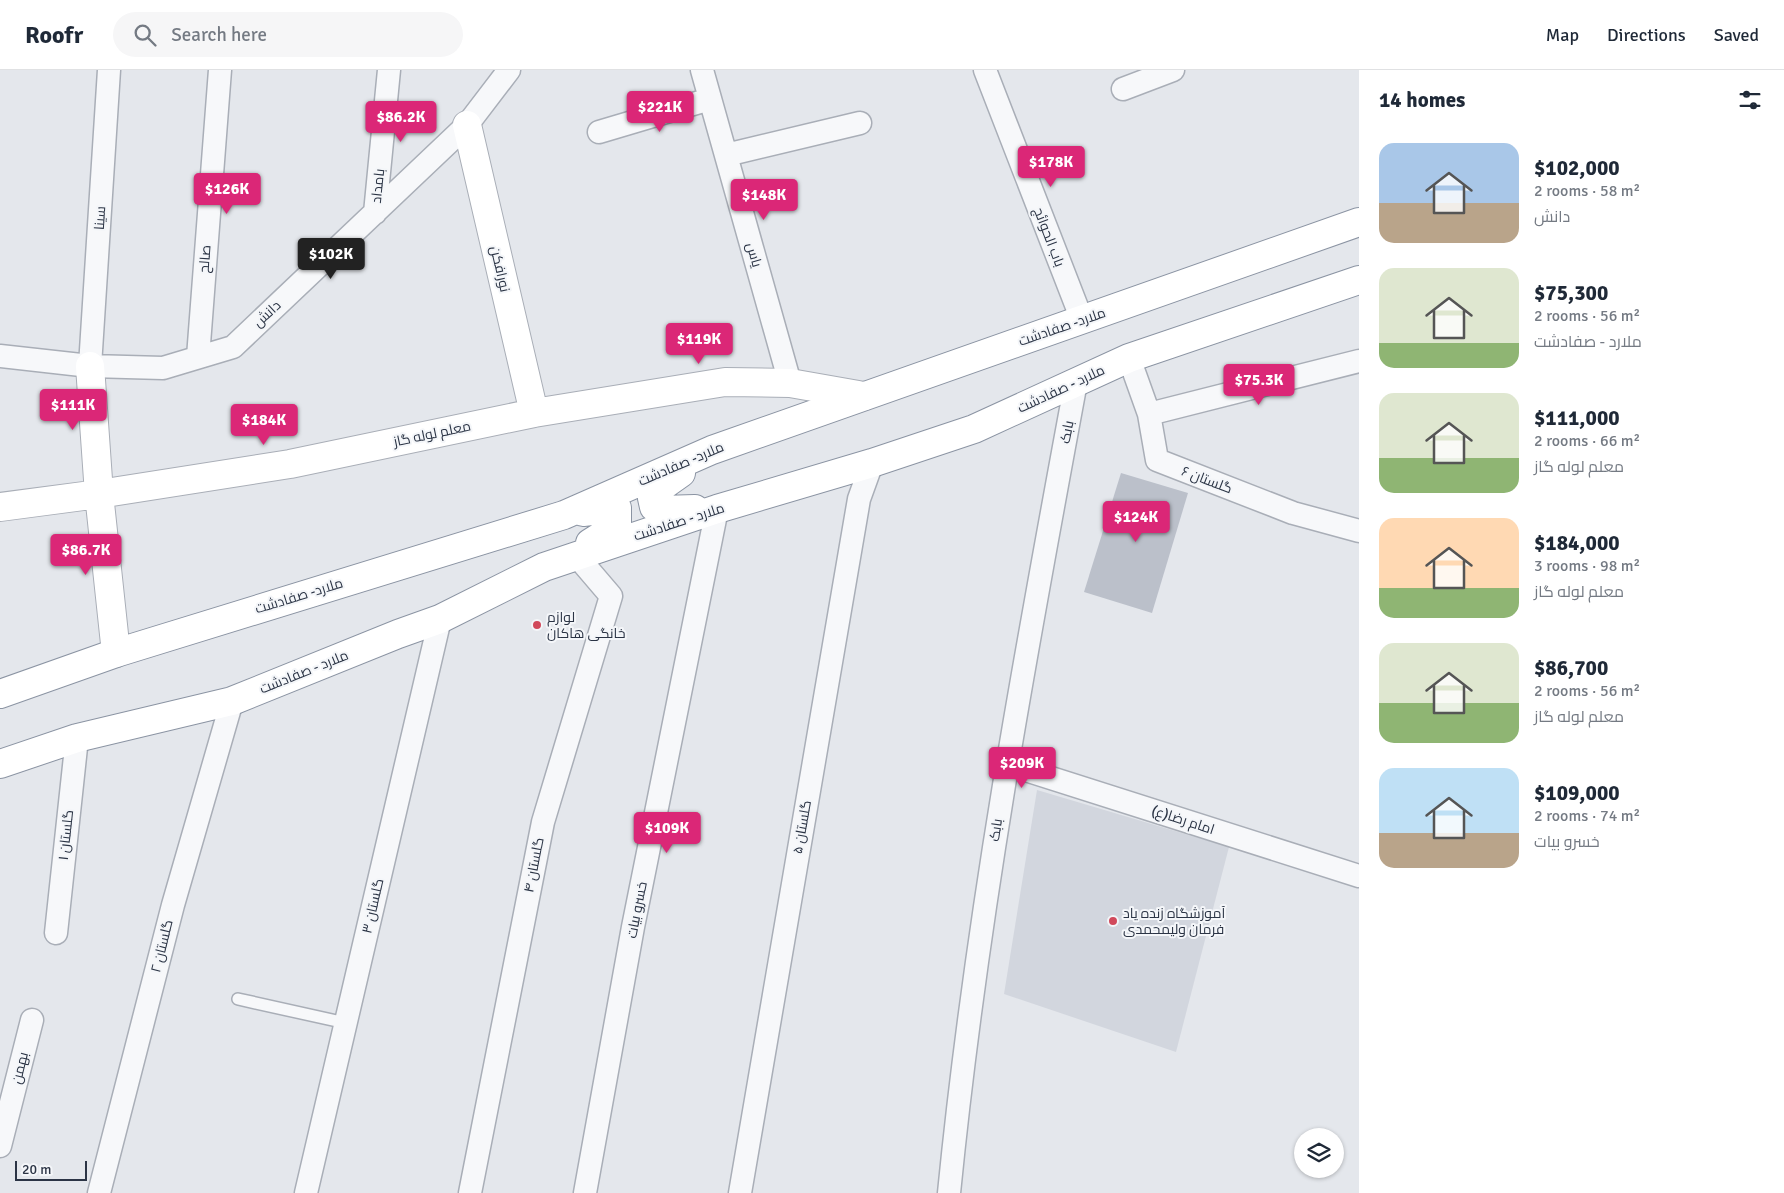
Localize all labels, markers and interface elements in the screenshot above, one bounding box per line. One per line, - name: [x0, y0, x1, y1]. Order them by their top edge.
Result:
- search box: [113, 12, 463, 57]
- text: Roofr: [25, 20, 83, 50]
- icon: search: [131, 21, 159, 49]
- text: Search here: [171, 23, 267, 47]
- text: Map: [1546, 24, 1579, 46]
- text: Directions: [1607, 24, 1686, 46]
- text: Saved: [1714, 24, 1759, 46]
- icon: filters: [1736, 86, 1764, 114]
- text: 14 homes: [1379, 87, 1465, 113]
- pin: $221K: [625, 90, 695, 133]
- text: $221K: [638, 97, 682, 117]
- pin: $86.2K: [360, 100, 442, 143]
- text: $86.2K: [376, 107, 426, 127]
- pin: $178K: [1016, 146, 1086, 188]
- text: $178K: [1029, 152, 1073, 172]
- text: $102,000: [1534, 155, 1620, 181]
- icon: home: [1419, 163, 1479, 223]
- street label: بامداد: [368, 168, 388, 204]
- pin: $126K: [192, 172, 262, 215]
- pin: $148K: [729, 178, 799, 221]
- text: $126K: [205, 179, 249, 199]
- text: 2 rooms · 58 m²: [1534, 181, 1640, 201]
- text: $148K: [742, 185, 786, 205]
- street label: سینا: [91, 205, 109, 231]
- street label: باب الحوائج: [1030, 205, 1068, 269]
- text: دانش: [1534, 207, 1570, 227]
- pin: $102K: [296, 238, 366, 280]
- street label: یاس: [742, 241, 766, 270]
- street label: صالح: [196, 244, 214, 274]
- text: $102K: [309, 244, 353, 264]
- street label: نورافکن: [486, 244, 514, 294]
- text: $75,300: [1534, 280, 1608, 306]
- icon: home: [1419, 288, 1479, 348]
- street label: دانش: [250, 297, 284, 331]
- street label: ملارد- صفادشت: [1016, 304, 1108, 350]
- text: 2 rooms · 56 m²: [1534, 306, 1640, 326]
- pin: $119K: [664, 322, 734, 365]
- text: $119K: [677, 329, 721, 349]
- text: ملارد - صفادشت: [1534, 332, 1642, 352]
- street label: ملارد - صفادشت: [1015, 361, 1107, 417]
- pin: $75.3K: [1218, 364, 1300, 406]
- text: $75.3K: [1234, 370, 1284, 390]
- pin: $111K: [38, 388, 108, 431]
- text: $111K: [51, 395, 95, 415]
- pin: $184K: [229, 404, 299, 446]
- text: $111,000: [1534, 405, 1620, 431]
- text: $184K: [242, 410, 286, 430]
- icon: home: [1419, 413, 1479, 473]
- street label: معلم لوله گاز: [391, 418, 472, 452]
- street label: بابک: [1056, 419, 1078, 445]
- text: 2 rooms · 66 m²: [1534, 431, 1640, 451]
- street label: ملارد- صفادشت: [636, 438, 726, 490]
- text: معلم لوله گاز: [1534, 457, 1624, 477]
- street label: گلستان ۶: [1179, 463, 1235, 497]
- street label: ملارد - صفادشت: [632, 499, 726, 545]
- pin: $124K: [1101, 500, 1171, 543]
- text: $124K: [1114, 507, 1158, 527]
- text: $184,000: [1534, 530, 1620, 556]
- pin: $86.7K: [45, 534, 127, 576]
- icon: home: [1419, 538, 1479, 598]
- text: $86.7K: [61, 540, 111, 560]
- text: 3 rooms · 98 m²: [1534, 556, 1640, 576]
- street label: ملارد- صفادشت: [253, 575, 345, 617]
- text: معلم لوله گاز: [1534, 582, 1624, 602]
- place label: لوازم خانگی هاکان: [547, 609, 625, 642]
- marker: لوازم خانگی هاکان: [531, 619, 543, 631]
- street label: ملارد - صفادشت: [257, 646, 351, 698]
- text: $86,700: [1534, 655, 1608, 681]
- icon: home: [1419, 663, 1479, 723]
- text: 2 rooms · 56 m²: [1534, 681, 1640, 701]
- text: معلم لوله گاز: [1534, 707, 1624, 727]
- pin: $209K: [987, 746, 1057, 789]
- text: $209K: [1000, 753, 1044, 773]
- text: $109,000: [1534, 780, 1620, 806]
- icon: home: [1419, 788, 1479, 848]
- street label: گلستان ۵: [789, 799, 815, 855]
- street label: امام رضا(ع): [1149, 802, 1217, 839]
- text: 2 rooms · 74 m²: [1534, 806, 1640, 826]
- street label: گلستان ۱: [55, 809, 77, 861]
- pin: $109K: [632, 812, 702, 854]
- street label: بابک: [986, 817, 1006, 843]
- text: $109K: [645, 818, 689, 838]
- text: خسرو بیات: [1534, 832, 1600, 852]
- street label: گلستان ۴: [520, 836, 548, 894]
- street label: گلستان ۳: [358, 877, 388, 935]
- street label: خسرو بیات: [623, 880, 651, 940]
- place label: آموزشگاه زنده یاد فرمان ولیمحمدی: [1123, 905, 1225, 938]
- marker: آموزشگاه زنده یاد فرمان ولیمحمدی: [1107, 915, 1119, 927]
- street label: گلستان ۲: [147, 918, 177, 974]
- street label: بهمن: [8, 1050, 32, 1086]
- map controls: [1294, 1128, 1344, 1178]
- button: layers: [1294, 1128, 1344, 1178]
- scale bar: [15, 1158, 88, 1181]
- text: 20 m: [22, 1161, 51, 1178]

